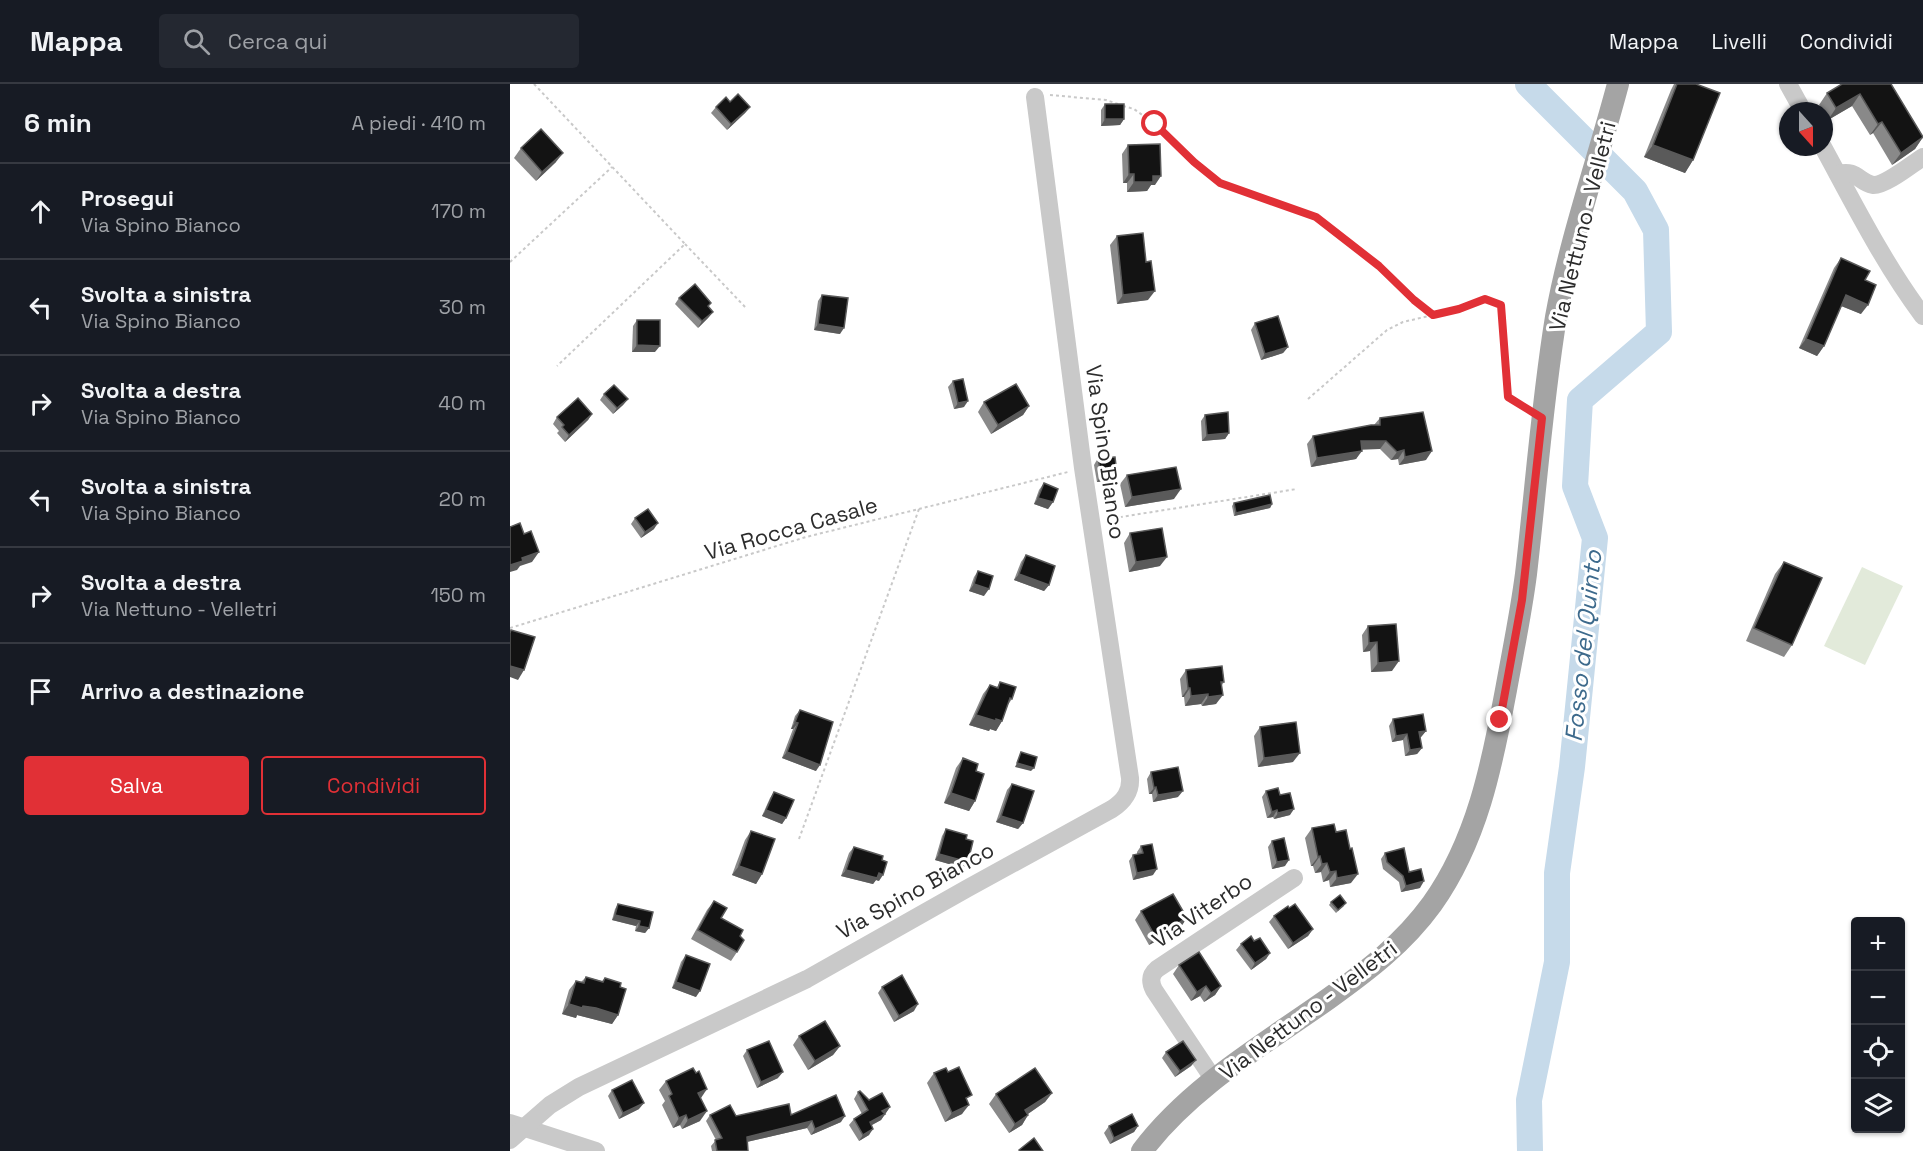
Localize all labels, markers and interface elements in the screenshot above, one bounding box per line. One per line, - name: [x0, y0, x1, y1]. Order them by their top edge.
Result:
- search box: [159, 14, 579, 68]
- text: Mappa: [30, 23, 123, 59]
- icon: search: [180, 25, 213, 58]
- text: Cerca qui: [228, 27, 327, 55]
- text: Mappa: [1609, 28, 1678, 55]
- text: Livelli: [1711, 28, 1767, 55]
- text: Condividi: [1800, 28, 1893, 55]
- north arrow: [1779, 102, 1833, 156]
- text: 6 min: [24, 106, 92, 140]
- text: A piedi · 410 m: [352, 110, 486, 136]
- route start: [1141, 110, 1167, 136]
- street label: Via Nettuno - Velletri: [1542, 118, 1622, 334]
- text: Prosegui: [81, 184, 174, 212]
- icon: ahead: [24, 195, 57, 228]
- text: 170 m: [431, 198, 486, 224]
- text: Via Spino Bianco: [81, 212, 241, 238]
- text: Svolta a sinistra: [81, 280, 251, 308]
- icon: left: [24, 291, 57, 324]
- text: 30 m: [439, 294, 486, 320]
- text: Via Spino Bianco: [81, 308, 241, 334]
- street label: Via Spino Bianco: [1080, 363, 1132, 541]
- text: Svolta a destra: [81, 376, 241, 404]
- icon: right: [24, 387, 57, 420]
- text: 40 m: [438, 390, 486, 416]
- text: Via Spino Bianco: [81, 404, 241, 430]
- text: Svolta a sinistra: [81, 472, 251, 500]
- icon: left: [24, 483, 57, 516]
- text: 20 m: [439, 486, 486, 512]
- street label: Via Rocca Casale: [701, 490, 881, 566]
- text: Via Spino Bianco: [81, 500, 241, 526]
- water label: Fosso del Quinto: [1558, 548, 1609, 743]
- text: Svolta a destra: [81, 568, 241, 596]
- icon: right: [24, 579, 57, 612]
- text: 150 m: [431, 582, 486, 608]
- text: Via Nettuno - Velletri: [81, 596, 277, 622]
- icon: arrive: [24, 675, 57, 708]
- text: Arrivo a destinazione: [81, 677, 304, 705]
- route end: [1486, 706, 1512, 732]
- button: Salva: [24, 756, 249, 815]
- button: Condividi: [261, 756, 486, 815]
- street label: Via Spino Bianco: [831, 835, 999, 945]
- street label: Via Viterbo: [1147, 866, 1257, 954]
- map controls: [1851, 917, 1905, 1133]
- button: +: [1851, 917, 1905, 971]
- street label: Via Nettuno - Velletri: [1214, 934, 1402, 1086]
- button: −: [1851, 971, 1905, 1025]
- button: locate: [1851, 1025, 1905, 1079]
- button: layers: [1851, 1079, 1905, 1133]

